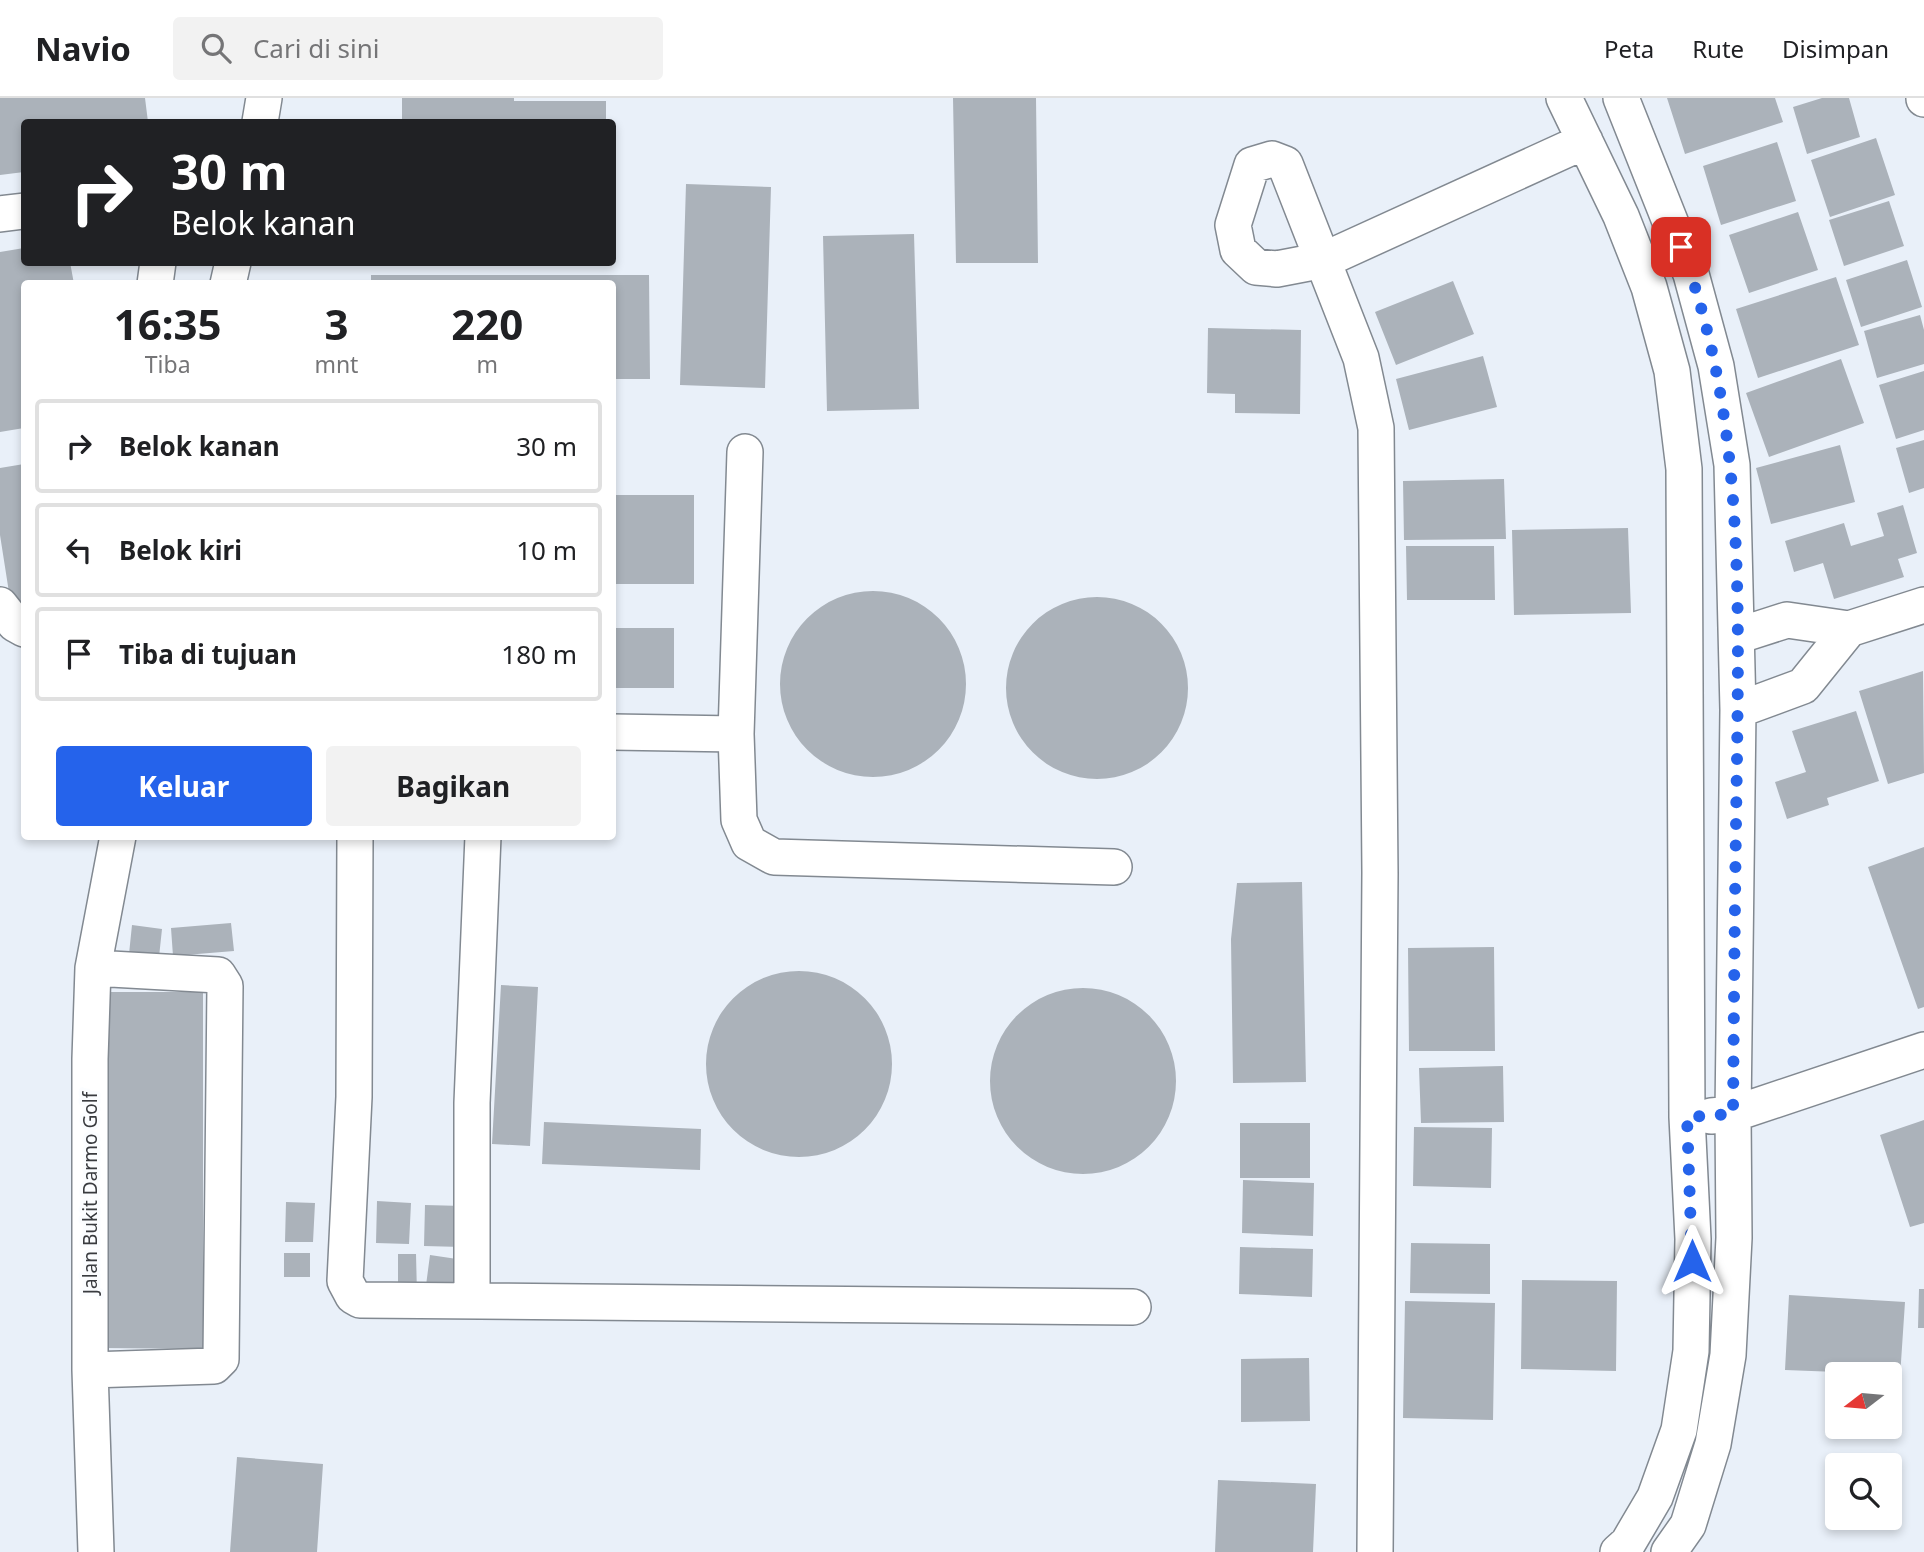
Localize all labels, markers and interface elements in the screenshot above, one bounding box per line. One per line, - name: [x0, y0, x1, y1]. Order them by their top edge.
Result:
- search box: [173, 17, 663, 80]
- text: Navio: [35, 26, 131, 71]
- icon: search: [197, 29, 235, 67]
- text: Cari di sini: [253, 30, 380, 66]
- text: Peta: [1604, 32, 1654, 65]
- text: Rute: [1692, 32, 1744, 65]
- text: Disimpan: [1782, 32, 1889, 65]
- text: 30 m: [171, 138, 288, 204]
- icon: right: [56, 147, 147, 238]
- text: Belok kanan: [171, 201, 355, 244]
- pin: [1651, 217, 1711, 277]
- icon: arrive: [1662, 228, 1700, 266]
- text: 16:35: [114, 295, 222, 352]
- text: 3: [324, 295, 348, 352]
- text: 220: [451, 295, 523, 352]
- text: Tiba: [145, 348, 191, 380]
- text: mnt: [314, 348, 358, 380]
- text: m: [476, 348, 498, 380]
- icon: right: [60, 427, 98, 465]
- text: Belok kanan: [119, 428, 280, 464]
- text: 30 m: [516, 428, 577, 464]
- icon: left: [60, 531, 98, 569]
- text: Belok kiri: [119, 532, 242, 568]
- text: 10 m: [516, 532, 577, 568]
- icon: arrive: [60, 635, 98, 673]
- text: Tiba di tujuan: [119, 636, 297, 672]
- text: 180 m: [501, 636, 577, 672]
- button: Keluar: [56, 746, 312, 826]
- button: Bagikan: [326, 746, 581, 826]
- street label: Jalan Bukit Darmo Golf: [77, 1090, 103, 1296]
- position arrow: [1655, 1224, 1729, 1298]
- north arrow: [1825, 1362, 1902, 1438]
- map controls: [1825, 1362, 1902, 1530]
- button: search: [1825, 1453, 1902, 1530]

